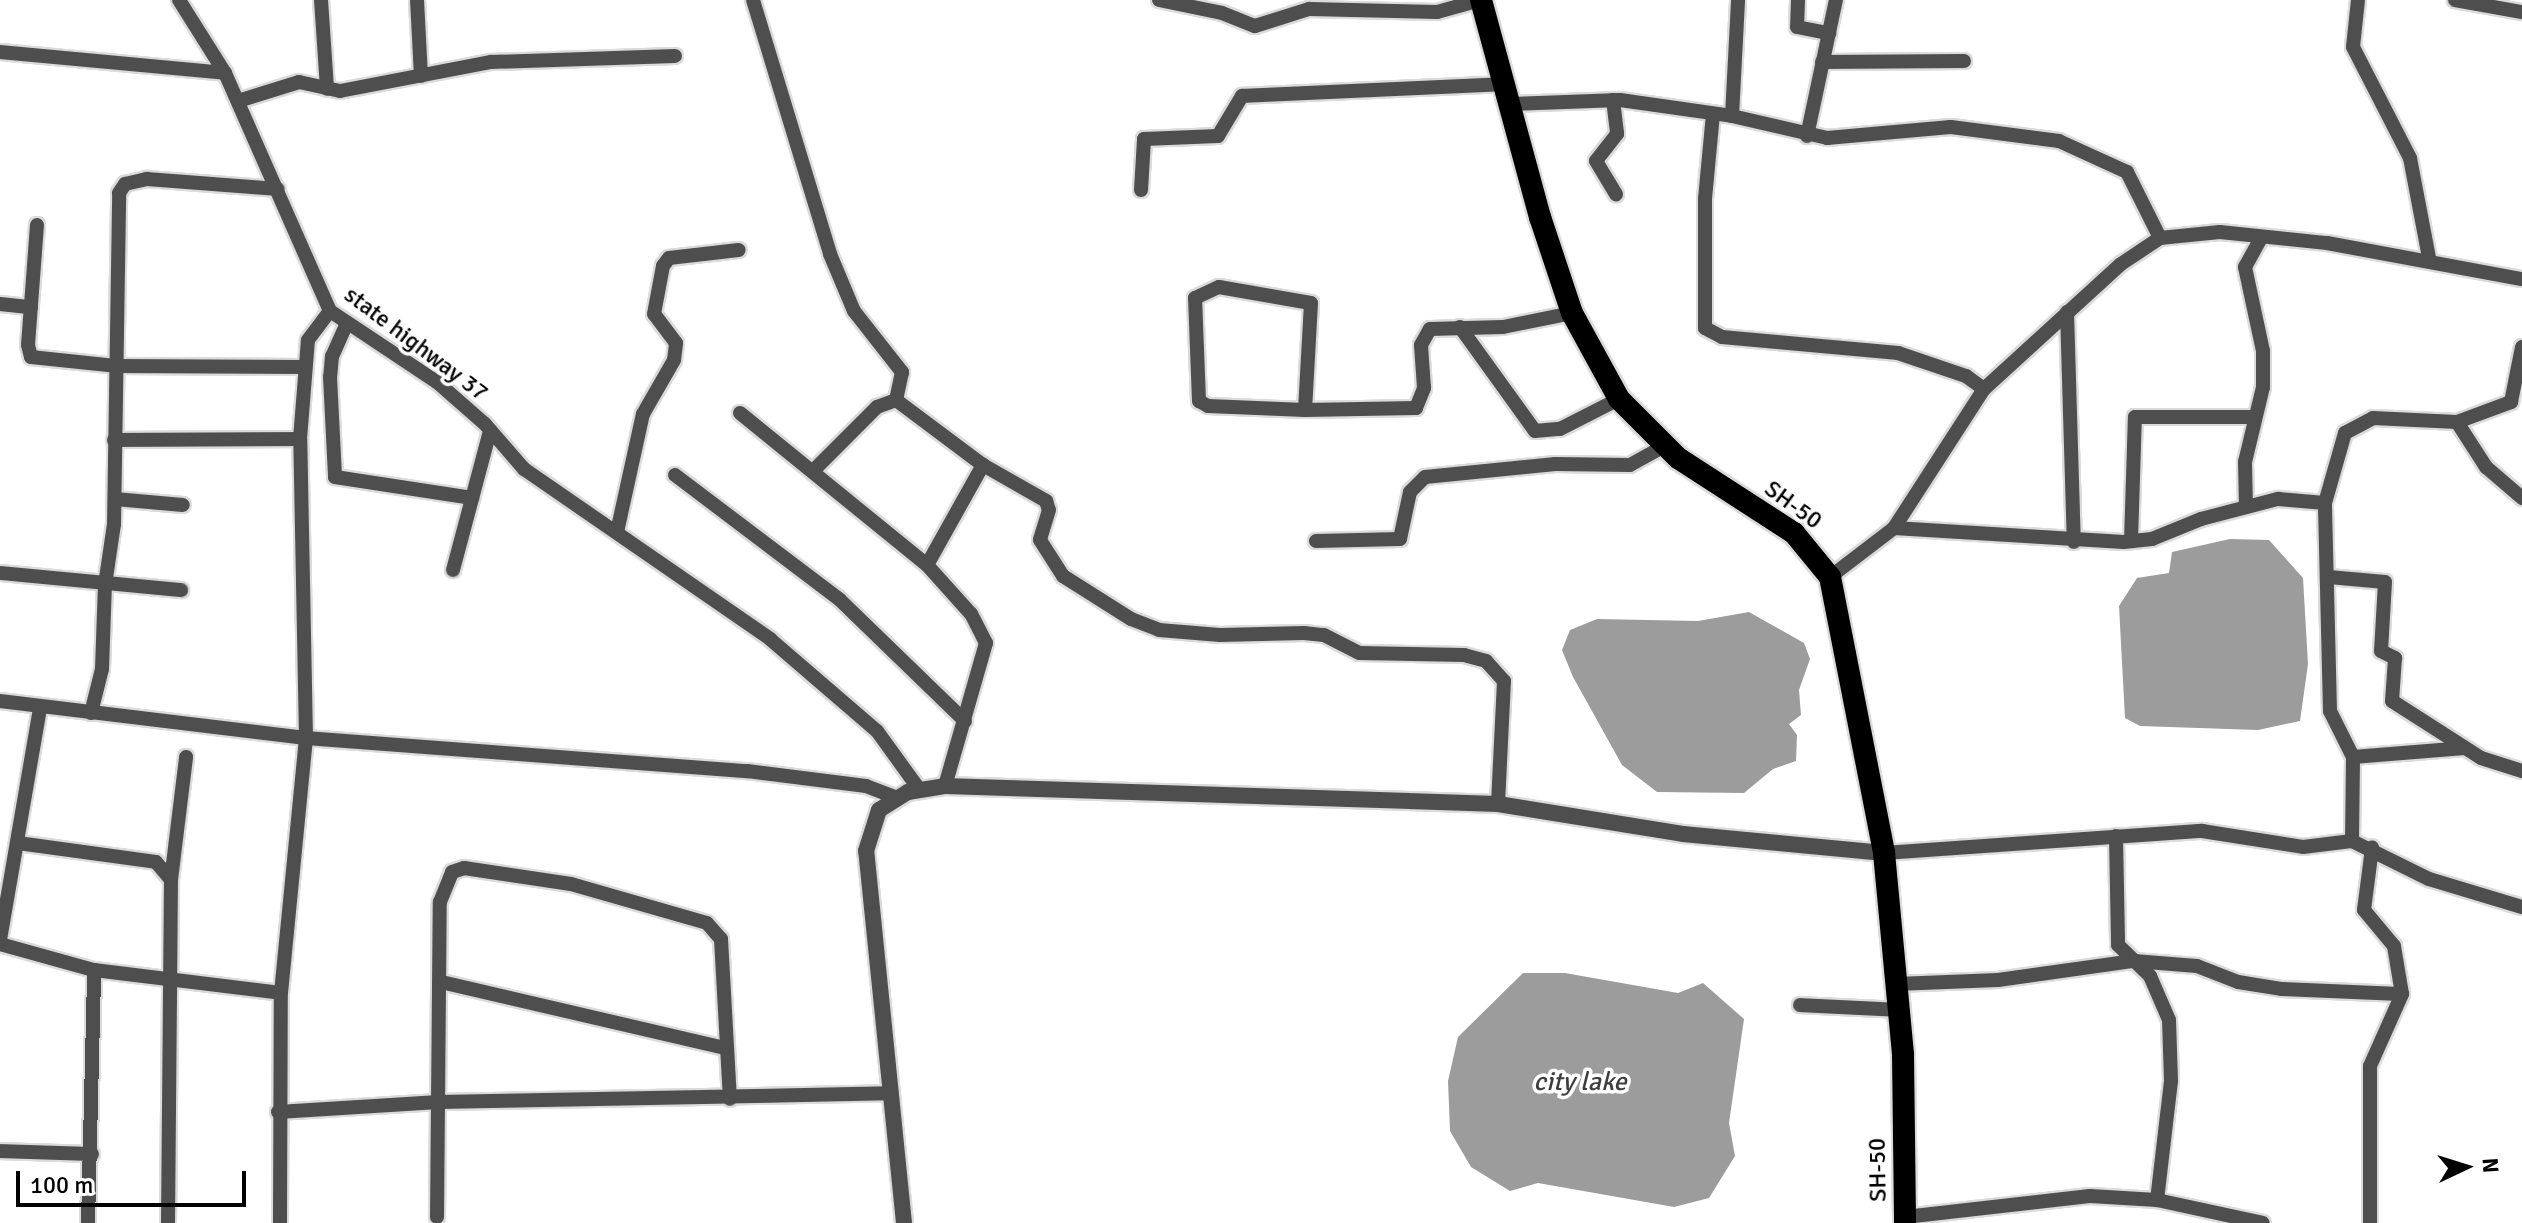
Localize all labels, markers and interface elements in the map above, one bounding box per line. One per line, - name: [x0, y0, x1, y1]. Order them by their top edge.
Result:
- street label: state highway 37: [338, 281, 494, 407]
- street label: SH-50: [1759, 475, 1827, 535]
- water label: city lake: [1534, 1067, 1626, 1099]
- north arrow: [2426, 1127, 2506, 1207]
- street label: SH-50: [1863, 1138, 1893, 1202]
- scale bar: [20, 1155, 250, 1205]
- text: N: [2476, 1157, 2504, 1174]
- text: 100 m: [30, 1170, 93, 1200]

